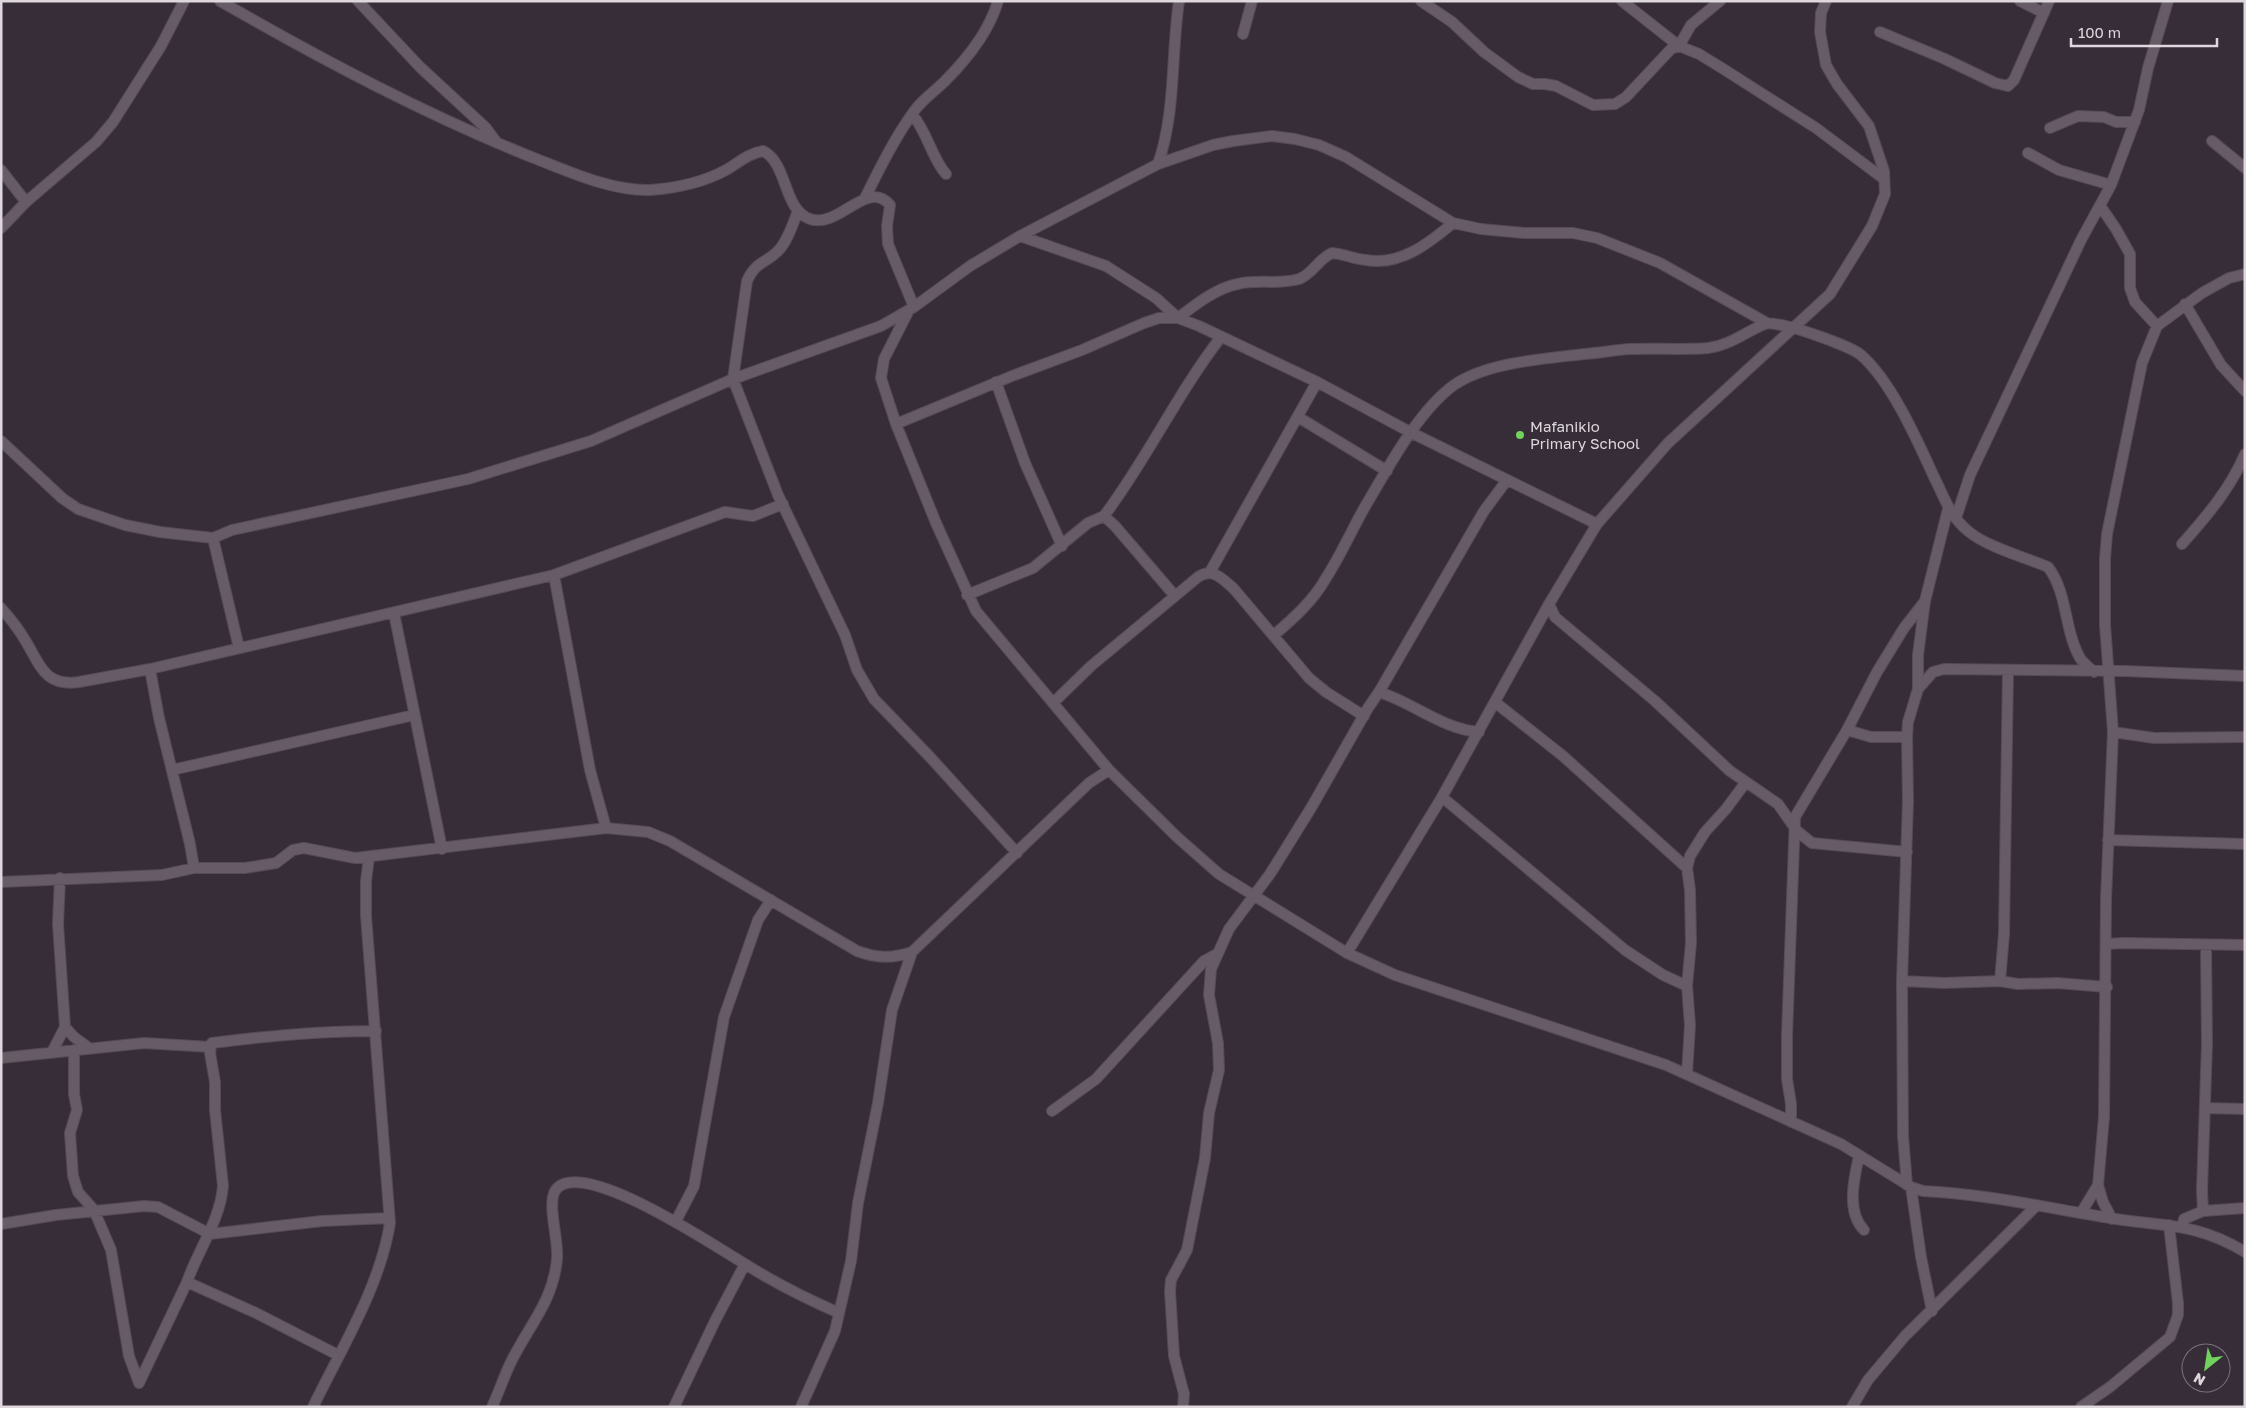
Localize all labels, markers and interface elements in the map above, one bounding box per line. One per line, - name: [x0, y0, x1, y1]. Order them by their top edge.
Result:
- scale bar: [2071, 15, 2217, 47]
- text: 100 m: [2078, 23, 2121, 41]
- place label: Mafanikio Primary School: [1530, 417, 1640, 452]
- marker: Mafanikio Primary School: [1514, 429, 1526, 441]
- north arrow: [2181, 1343, 2231, 1393]
- text: N: [2190, 1370, 2208, 1390]

